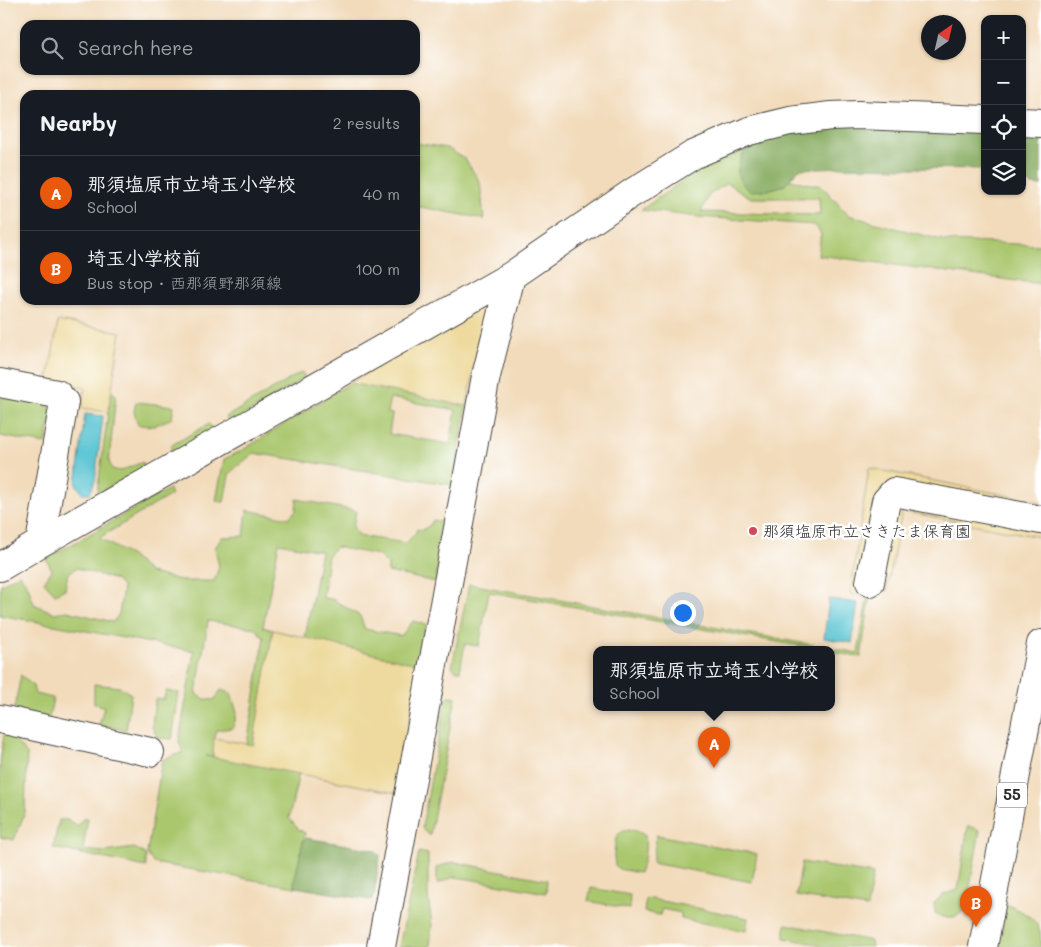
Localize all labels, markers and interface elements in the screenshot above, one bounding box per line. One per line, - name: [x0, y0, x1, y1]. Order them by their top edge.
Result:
- north arrow: [921, 15, 966, 60]
- map controls: [981, 15, 1026, 195]
- button: +: [981, 15, 1026, 60]
- search box: [20, 20, 420, 75]
- icon: search: [38, 34, 66, 62]
- text: Search here: [78, 35, 194, 60]
- button: −: [981, 60, 1026, 105]
- button: locate: [981, 105, 1026, 150]
- text: Nearby: [40, 109, 117, 136]
- text: 2 results: [333, 112, 400, 133]
- button: layers: [981, 150, 1026, 195]
- text: 那須塩原市立埼玉小学校: [87, 171, 296, 196]
- text: A: [50, 183, 62, 204]
- text: 40 m: [363, 183, 400, 204]
- text: School: [87, 196, 137, 217]
- text: 埼玉小学校前: [87, 245, 201, 270]
- text: B: [51, 258, 61, 279]
- text: 100 m: [355, 258, 400, 279]
- text: Bus stop · 西那須野那須線: [87, 272, 282, 293]
- place label: 那須塩原市立さきたま保育園: [763, 520, 971, 541]
- marker: 那須塩原市立さきたま保育園: [747, 525, 759, 537]
- your location: [670, 600, 696, 626]
- popup: [593, 646, 835, 711]
- text: 那須塩原市立埼玉小学校: [609, 657, 819, 682]
- text: School: [609, 682, 660, 703]
- pin: A: [698, 727, 730, 768]
- road number: 55: [997, 782, 1027, 808]
- pin: B: [960, 886, 992, 927]

